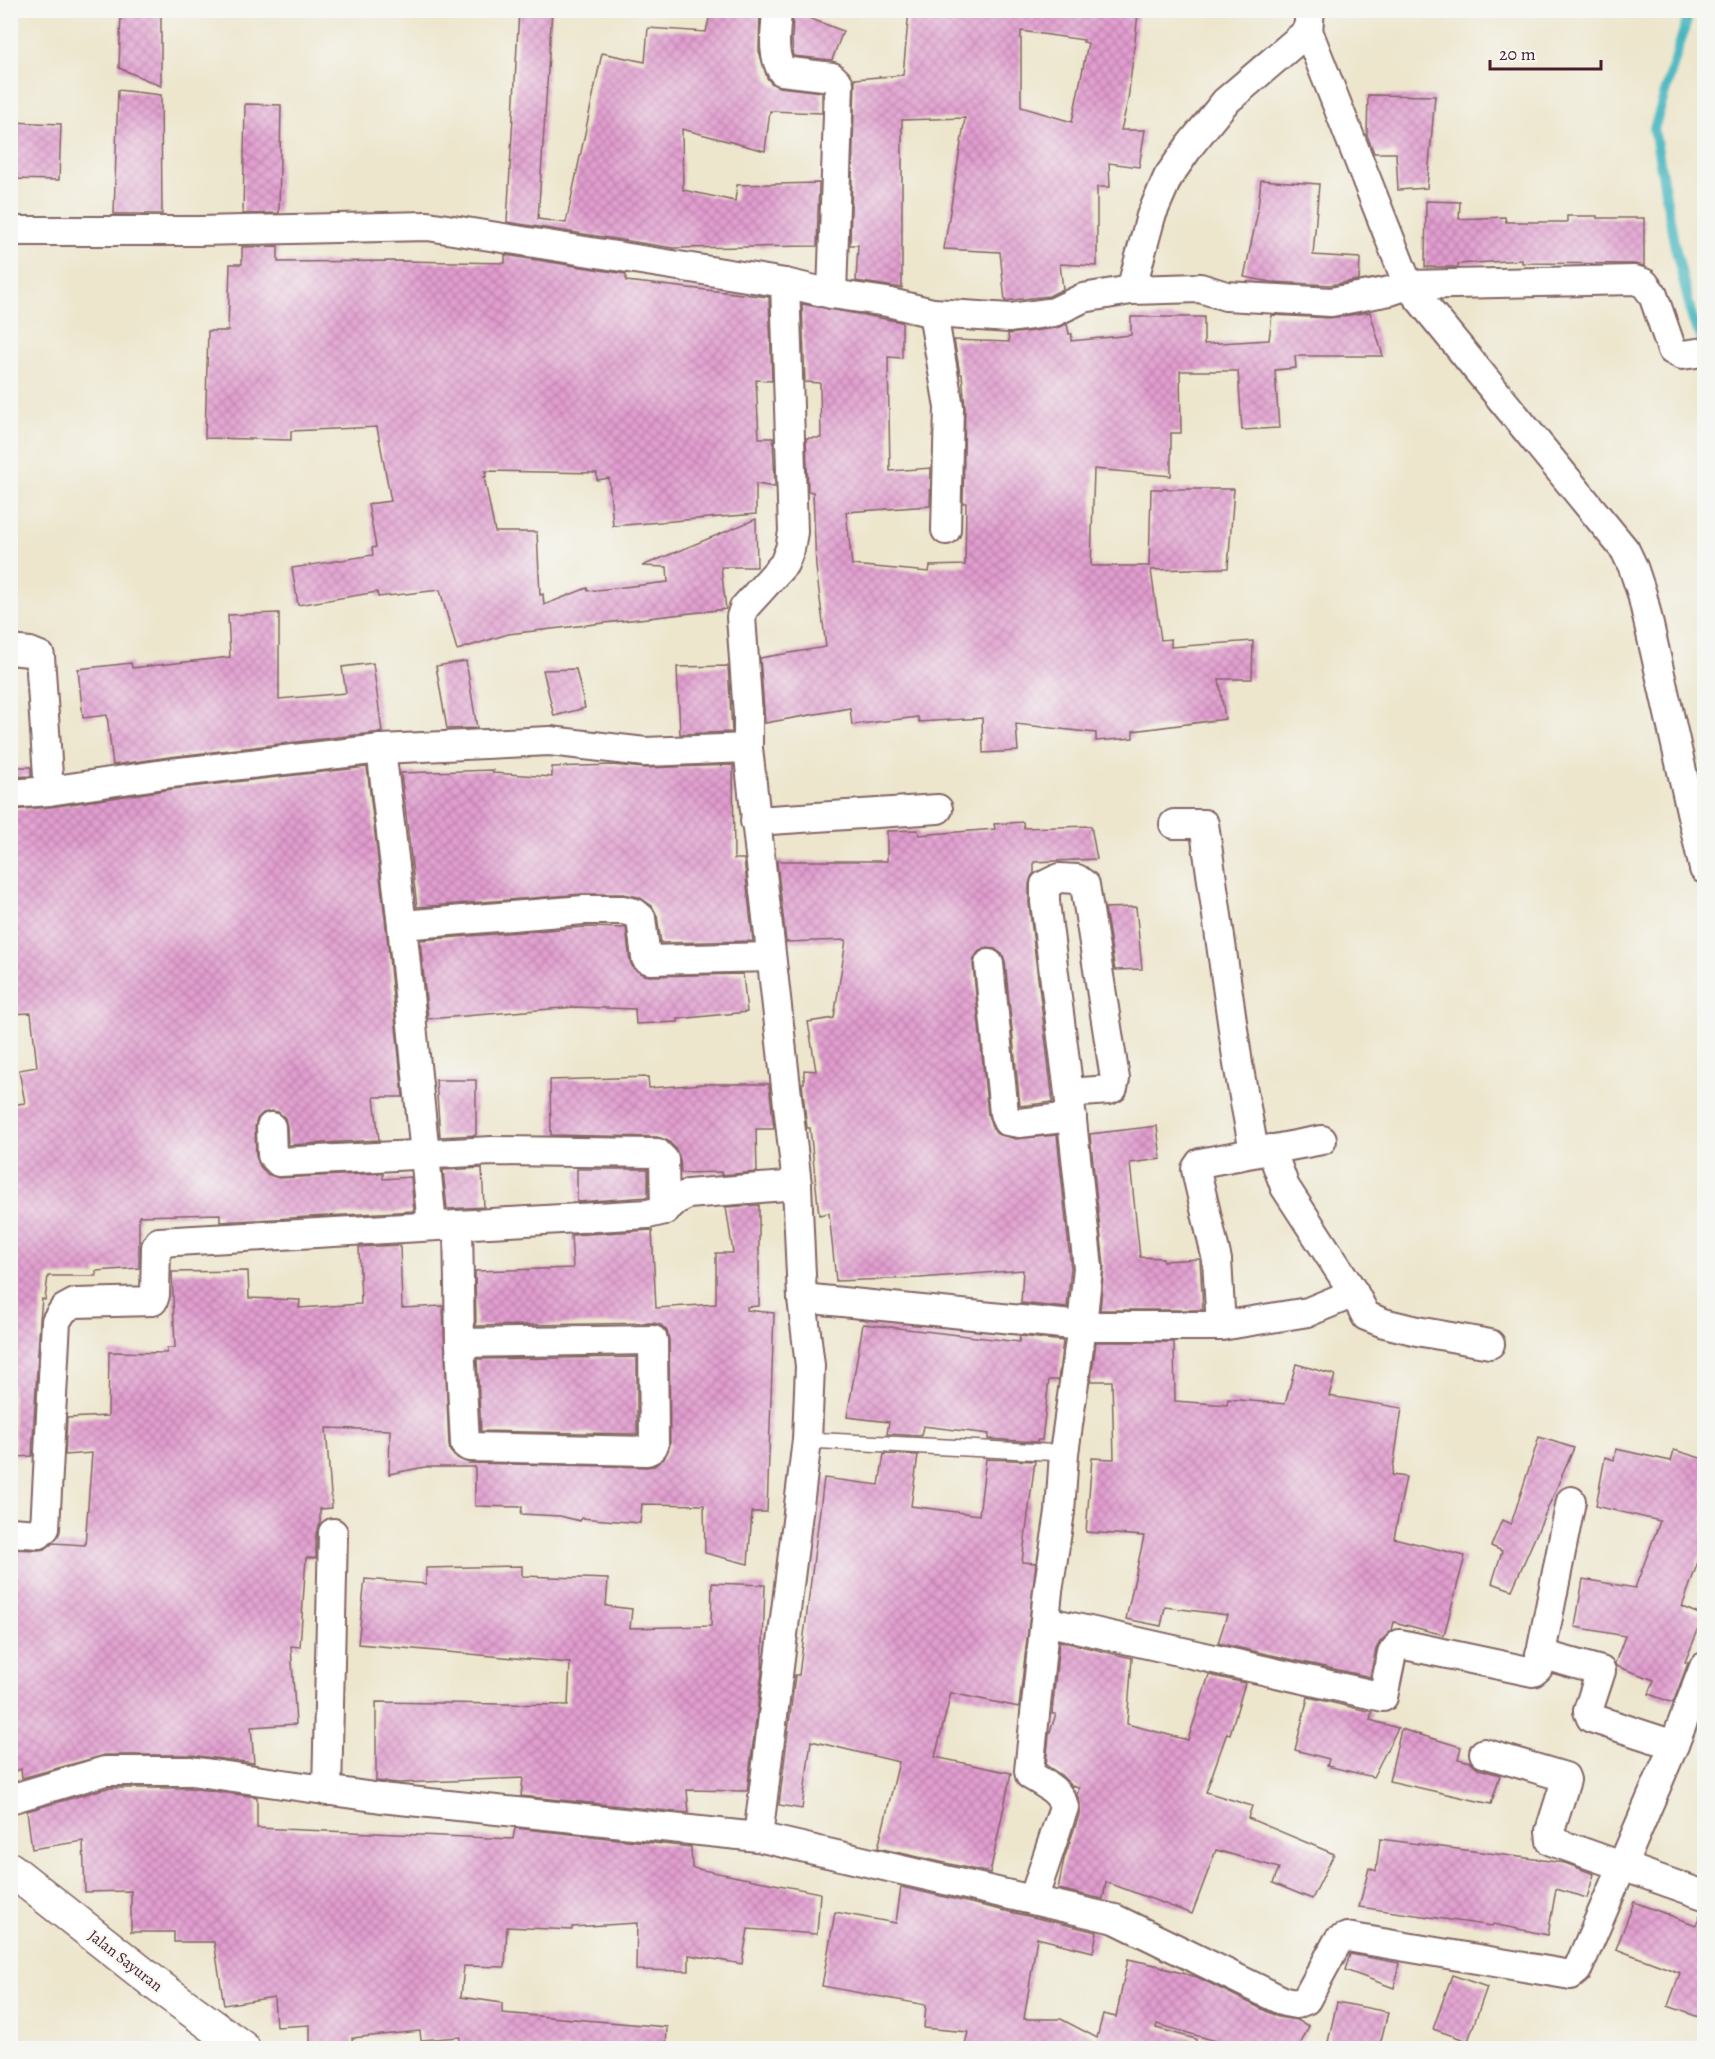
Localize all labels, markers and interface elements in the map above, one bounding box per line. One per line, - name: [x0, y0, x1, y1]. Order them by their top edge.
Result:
- scale bar: [1490, 33, 1601, 71]
- text: 20 m: [1499, 42, 1536, 66]
- street label: Jalan Sayuran: [84, 1925, 167, 1997]

